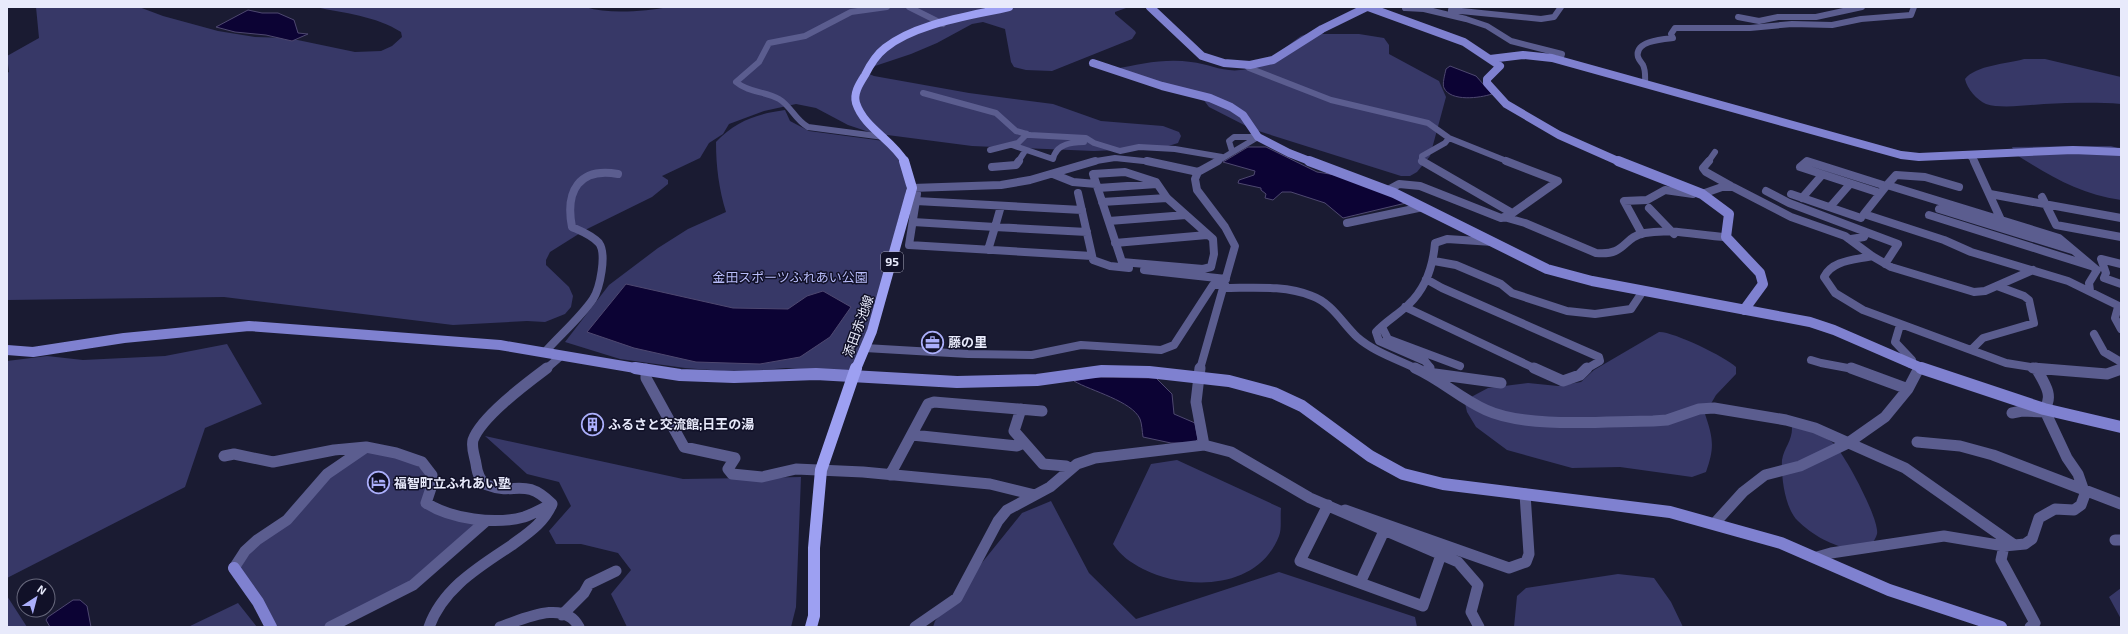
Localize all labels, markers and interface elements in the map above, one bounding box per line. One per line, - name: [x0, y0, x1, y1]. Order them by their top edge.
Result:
- road number: 95: [881, 252, 903, 272]
- park label: 金田スポーツふれあい公園: [712, 269, 868, 285]
- street label: 添田赤池線: [839, 293, 877, 359]
- office icon: 藤の里: [919, 329, 945, 355]
- place label: 藤の里: [948, 334, 987, 350]
- building icon: ふるさと交流館;日王の湯: [580, 411, 606, 437]
- place label: ふるさと交流館;日王の湯: [608, 416, 754, 432]
- hotel icon: 福智町立ふれあい塾: [366, 470, 392, 496]
- place label: 福智町立ふれあい塾: [394, 475, 511, 491]
- north arrow: [16, 578, 56, 618]
- text: N: [35, 582, 49, 597]

